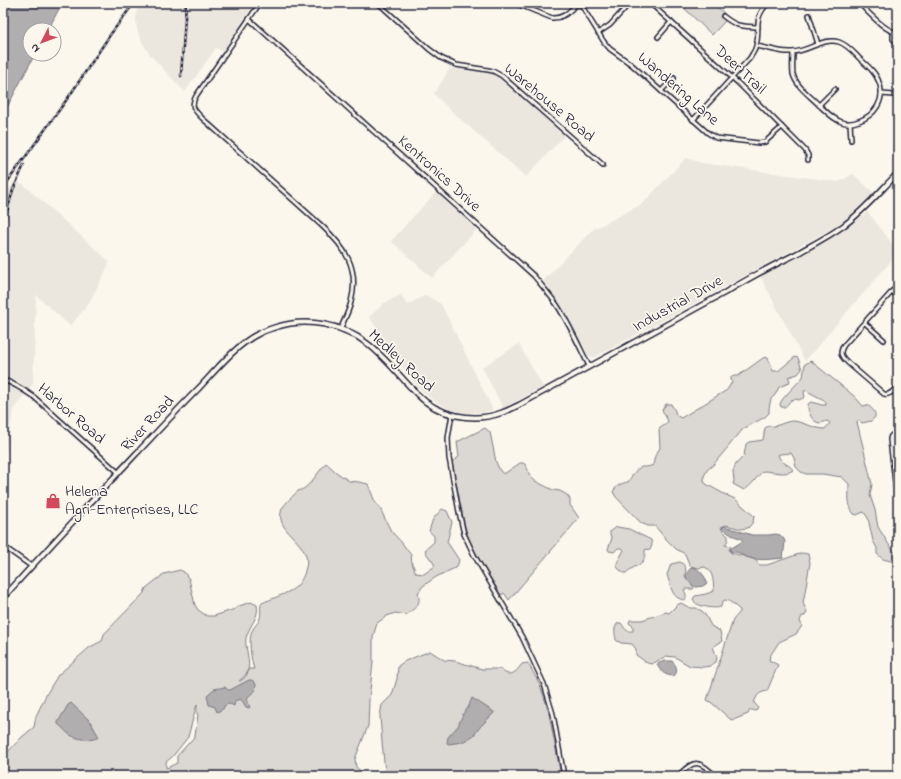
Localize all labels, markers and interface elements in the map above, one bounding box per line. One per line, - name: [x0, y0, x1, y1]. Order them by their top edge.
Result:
- north arrow: [22, 22, 62, 62]
- street label: Deer Trail: [708, 39, 772, 101]
- text: N: [27, 40, 44, 56]
- street label: Wandering Lane: [632, 47, 725, 132]
- street label: Warehouse Road: [498, 58, 600, 148]
- street label: Kentronics Drive: [392, 130, 487, 219]
- street label: Industrial Drive: [629, 269, 728, 339]
- street label: Medley Road: [362, 324, 440, 398]
- street label: Harbor Road: [32, 378, 110, 450]
- street label: River Road: [116, 390, 180, 458]
- place label: Helena Agri-Enterprises, LLC: [65, 480, 199, 522]
- shop icon: Helena Agri-Enterprises, LLC: [44, 492, 62, 510]

